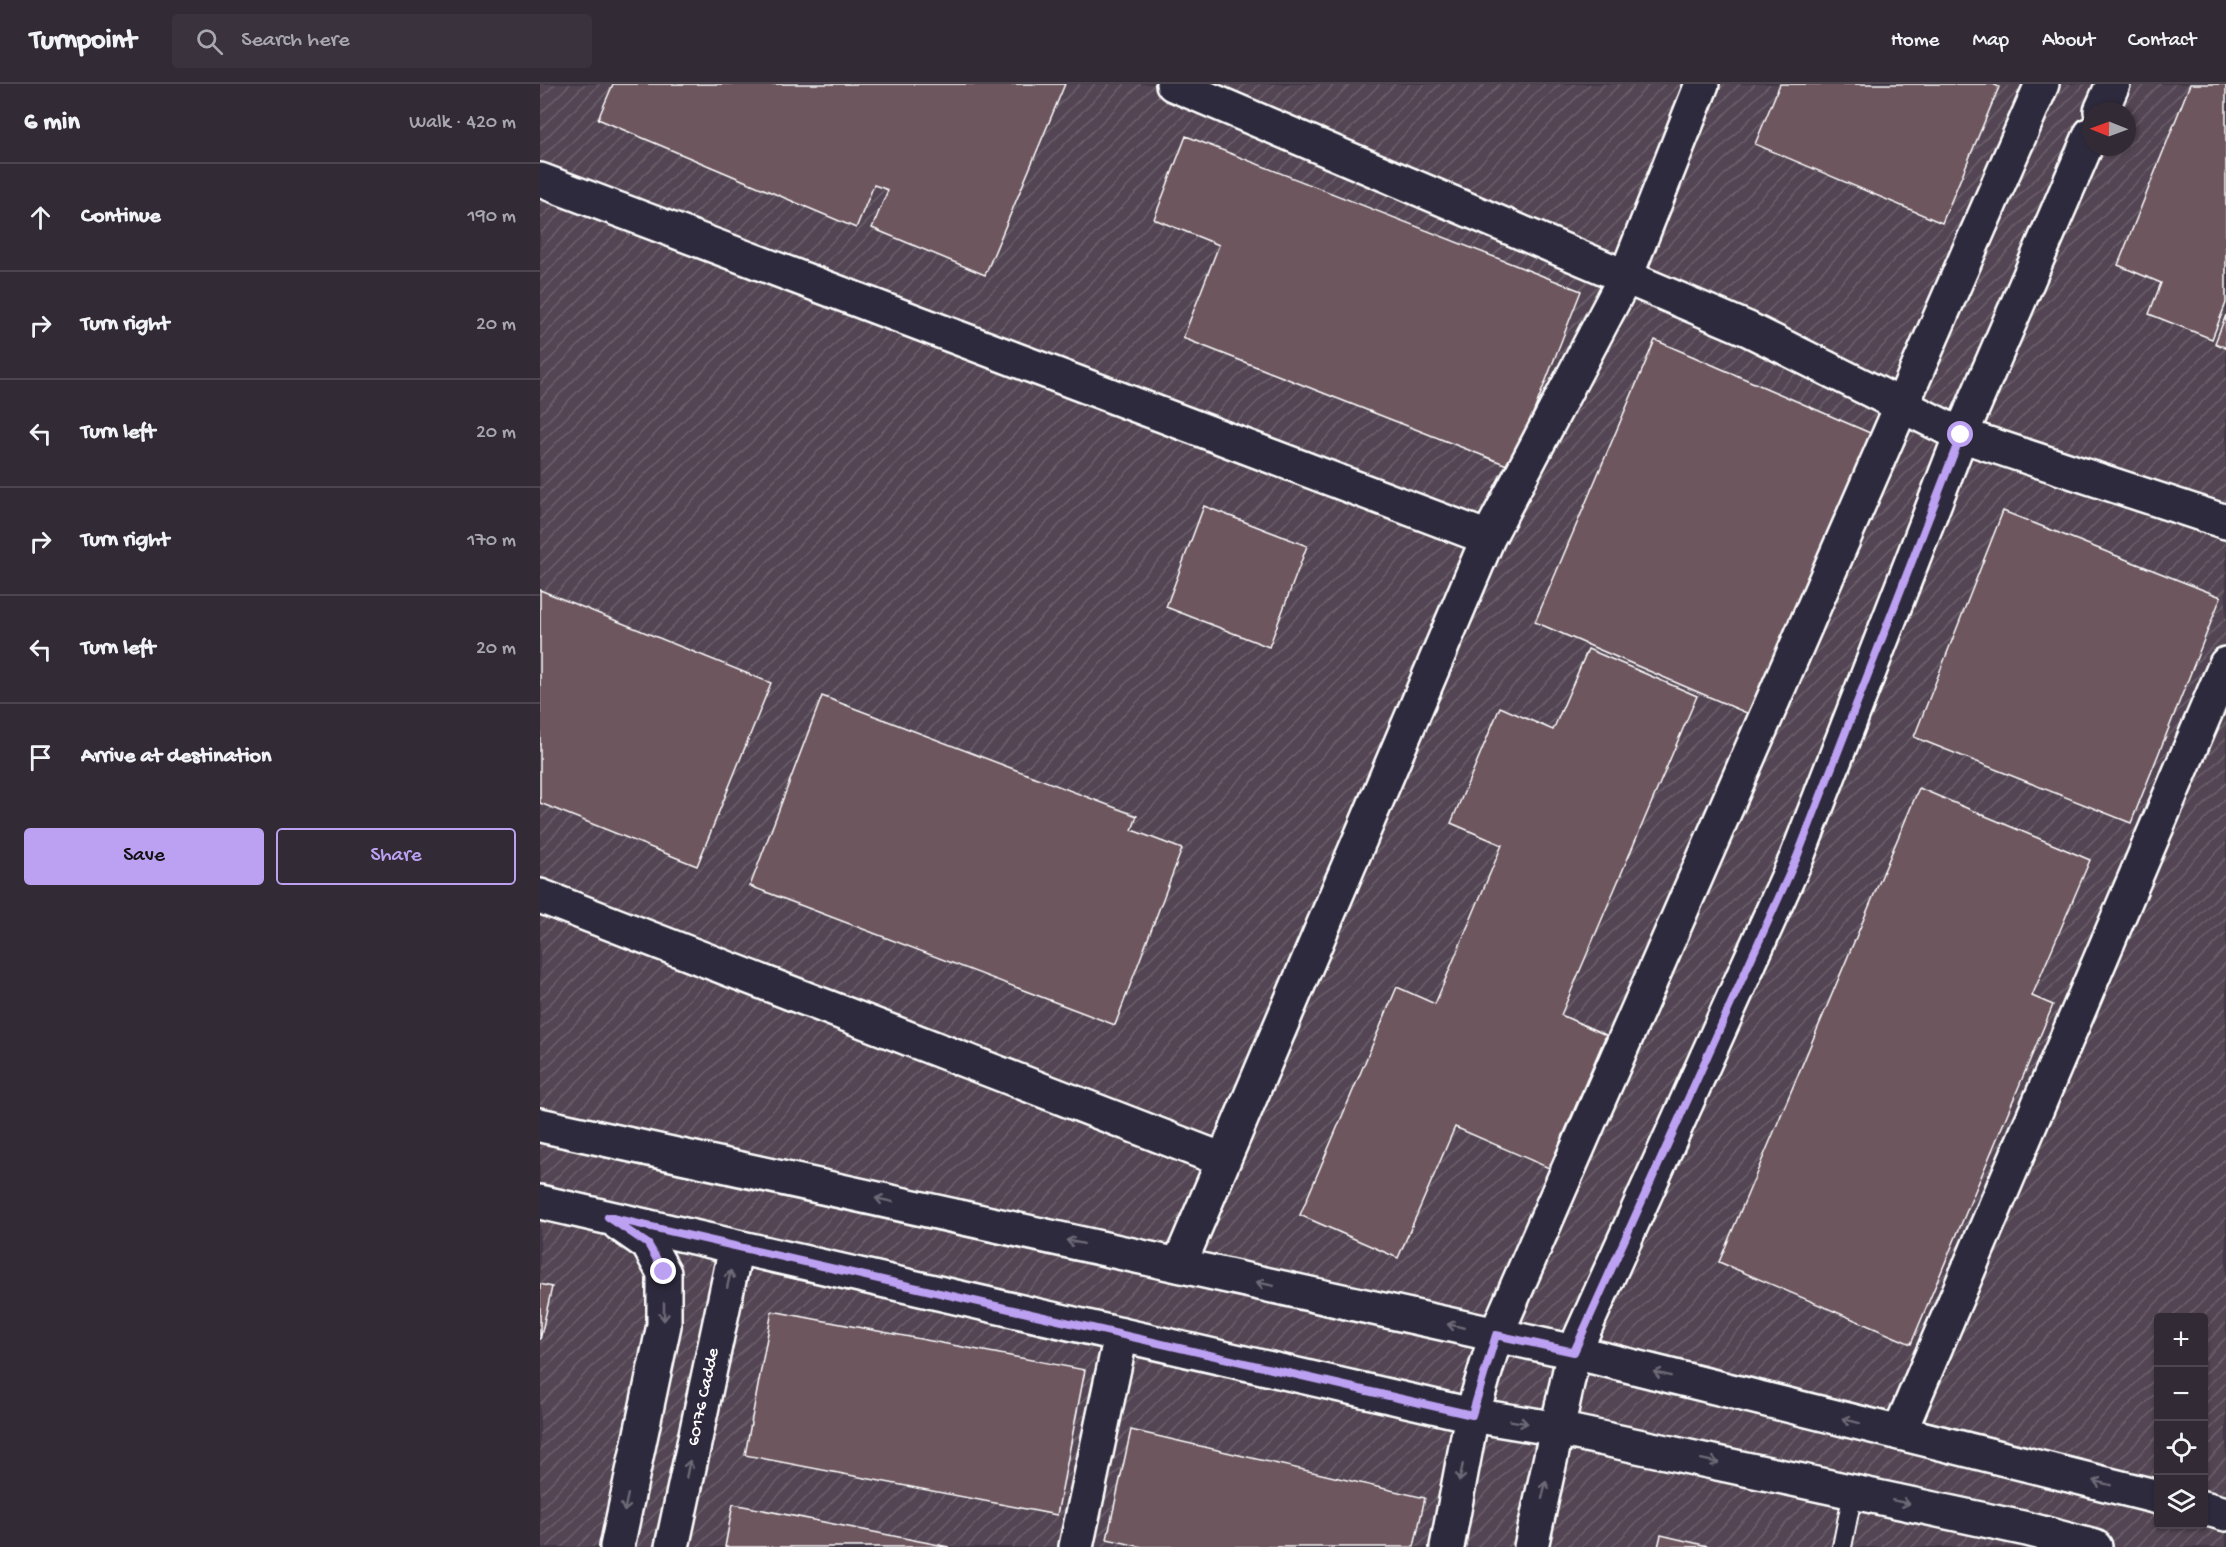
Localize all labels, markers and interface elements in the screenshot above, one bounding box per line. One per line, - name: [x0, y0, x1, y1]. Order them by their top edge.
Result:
- search box: [172, 14, 592, 68]
- text: Turnpoint: [30, 25, 136, 58]
- icon: search: [193, 25, 226, 58]
- text: Search here: [241, 28, 350, 54]
- text: Home: [1891, 29, 1939, 54]
- text: Map: [1972, 29, 2009, 54]
- text: About: [2042, 29, 2095, 54]
- text: Contact: [2128, 29, 2196, 54]
- north arrow: [2082, 102, 2136, 156]
- text: 6 min: [24, 108, 80, 139]
- text: Walk · 420 m: [409, 112, 516, 135]
- icon: ahead: [24, 201, 57, 234]
- text: Continue: [81, 204, 161, 230]
- text: 190 m: [468, 206, 516, 229]
- icon: right: [24, 309, 57, 342]
- text: Turn right: [81, 312, 169, 338]
- text: 20 m: [476, 314, 516, 337]
- icon: left: [24, 417, 57, 450]
- text: Turn left: [81, 420, 155, 446]
- route start: [1947, 421, 1973, 447]
- text: 20 m: [476, 422, 516, 445]
- icon: right: [24, 525, 57, 558]
- text: Turn right: [81, 528, 169, 554]
- text: 170 m: [467, 530, 516, 553]
- icon: left: [24, 633, 57, 666]
- text: Turn left: [81, 636, 155, 662]
- text: 20 m: [476, 638, 516, 661]
- icon: arrive: [24, 741, 57, 774]
- text: Arrive at destination: [81, 744, 271, 770]
- button: Save: [24, 828, 264, 885]
- button: Share: [276, 828, 516, 885]
- one-way arrow: [875, 1194, 894, 1206]
- one-way arrow: [1065, 1236, 1085, 1247]
- route end: [650, 1258, 676, 1284]
- one-way arrow: [724, 1269, 736, 1288]
- one-way arrow: [1256, 1278, 1275, 1289]
- one-way arrow: [658, 1302, 670, 1322]
- map controls: [2154, 1313, 2208, 1529]
- button: +: [2154, 1313, 2208, 1367]
- one-way arrow: [1446, 1320, 1466, 1331]
- street label: 60176 Cadde: [683, 1345, 725, 1448]
- one-way arrow: [1653, 1367, 1672, 1379]
- button: −: [2154, 1367, 2208, 1421]
- one-way arrow: [1842, 1414, 1861, 1426]
- one-way arrow: [1508, 1417, 1528, 1428]
- button: locate: [2154, 1421, 2208, 1475]
- one-way arrow: [1700, 1456, 1719, 1467]
- one-way arrow: [683, 1460, 695, 1479]
- one-way arrow: [1455, 1463, 1466, 1482]
- button: layers: [2154, 1475, 2208, 1529]
- one-way arrow: [2093, 1476, 2112, 1488]
- one-way arrow: [1539, 1481, 1551, 1500]
- one-way arrow: [620, 1493, 631, 1513]
- one-way arrow: [1890, 1497, 1910, 1508]

